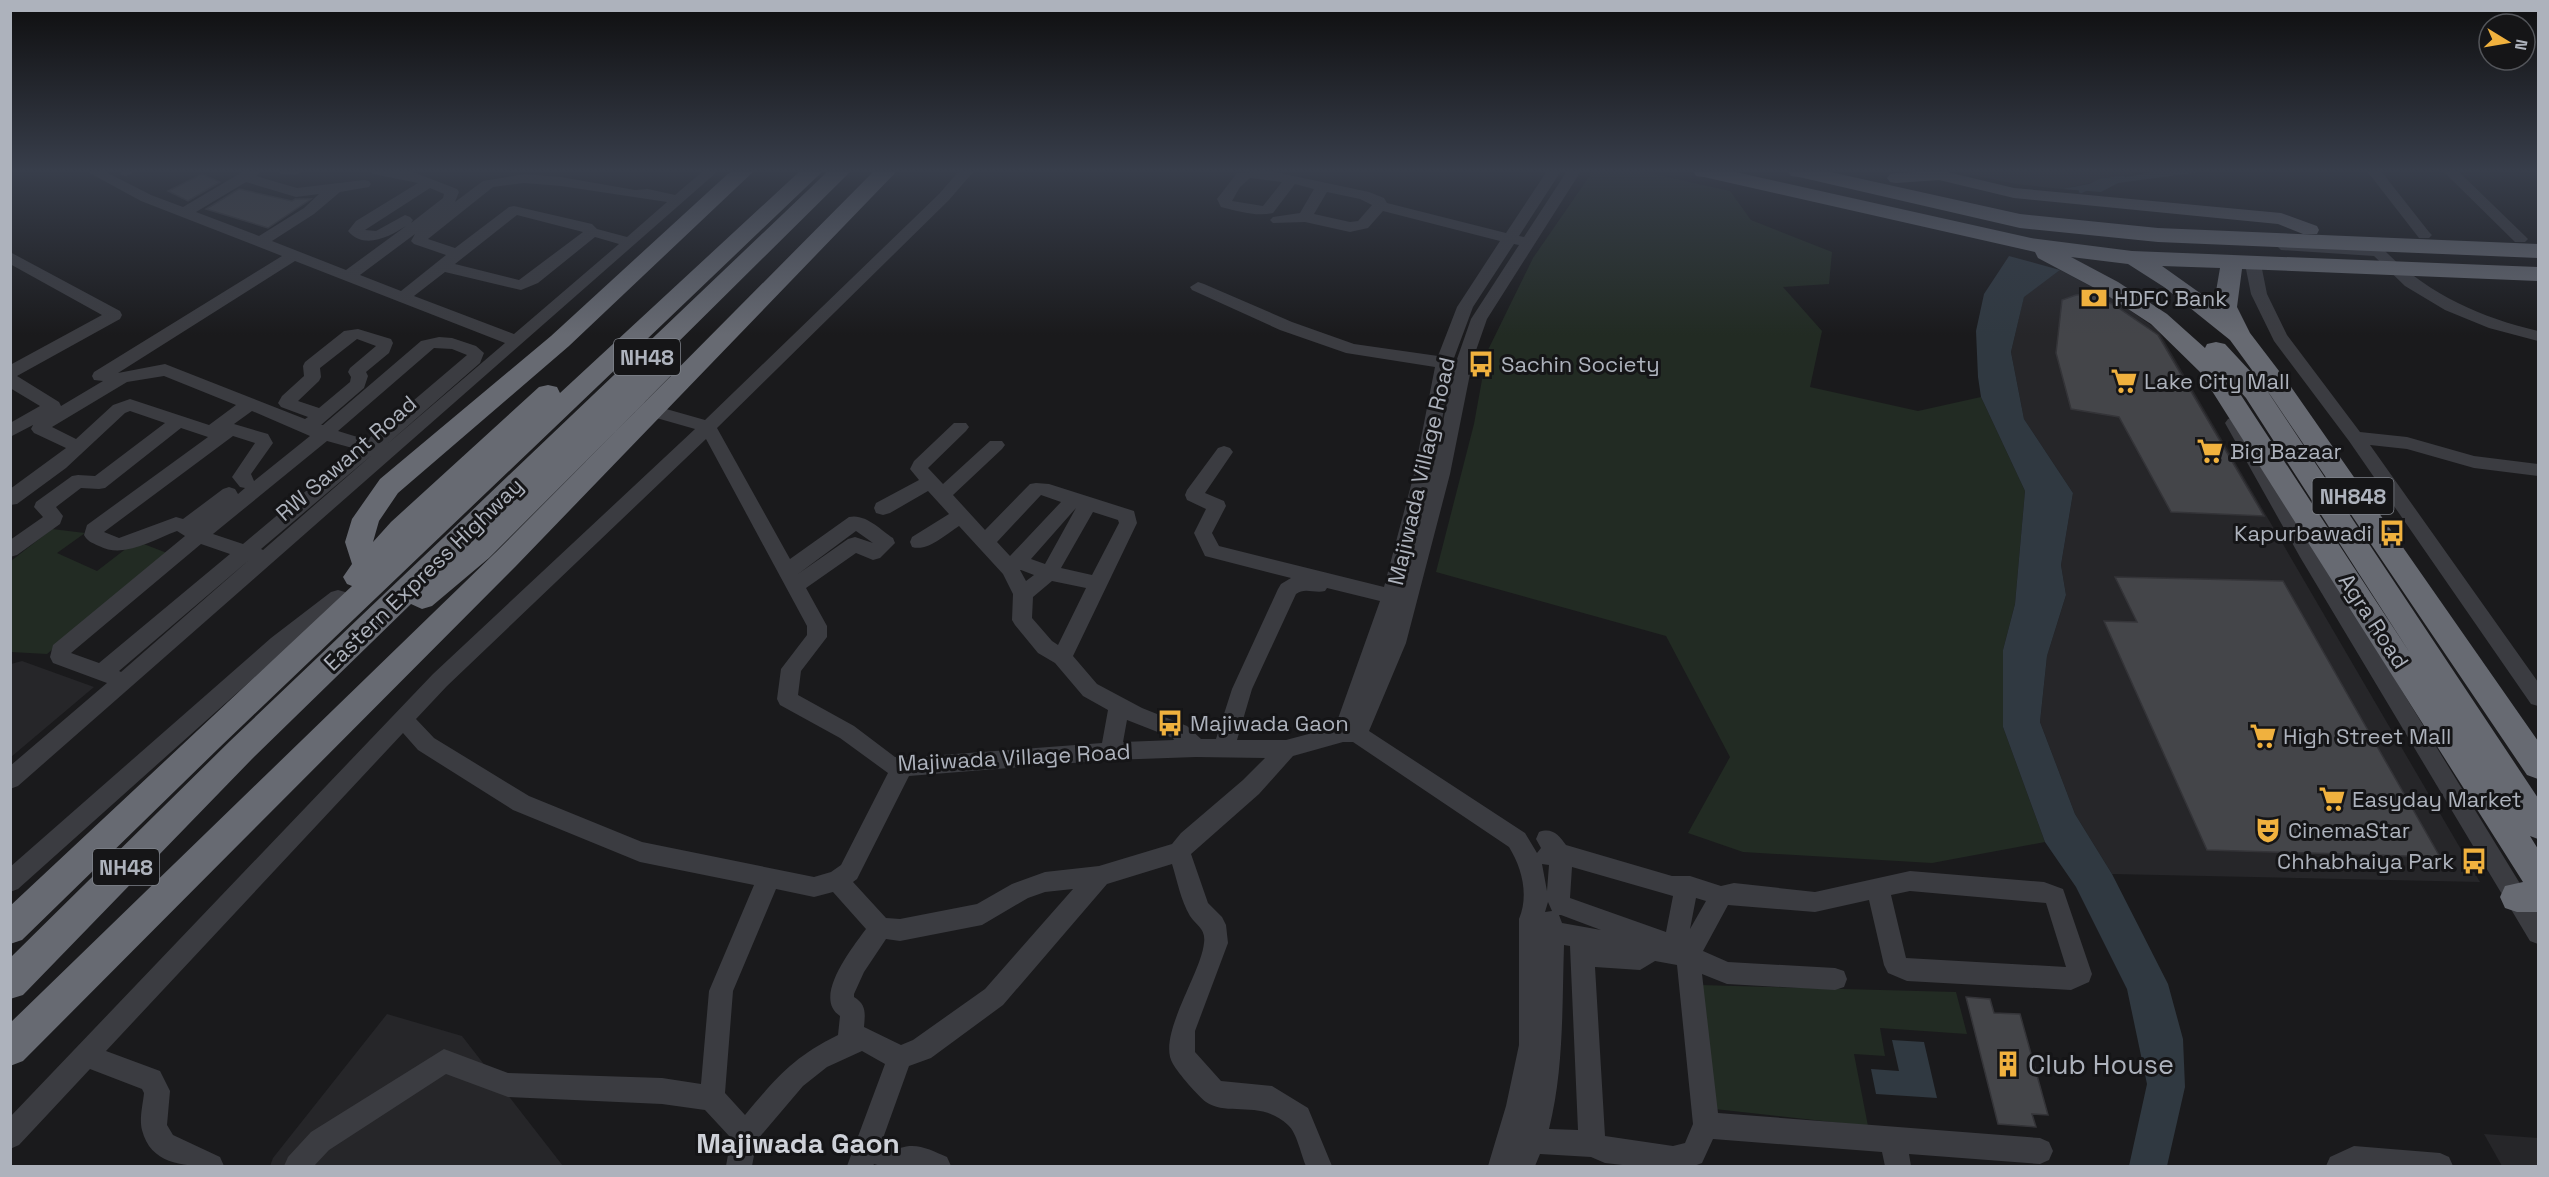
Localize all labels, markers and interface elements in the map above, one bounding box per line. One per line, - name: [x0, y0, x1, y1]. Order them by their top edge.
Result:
- north arrow: [2477, 12, 2537, 72]
- text: N: [2510, 37, 2533, 52]
- bank icon: HDFC Bank: [2079, 283, 2109, 313]
- place label: HDFC Bank: [2114, 284, 2227, 312]
- road number: NH48: [614, 339, 680, 375]
- bus stop icon: Sachin Society: [1466, 349, 1496, 379]
- place label: Sachin Society: [1501, 350, 1660, 378]
- street label: Majiwada Village Road: [1381, 354, 1461, 588]
- supermarket icon: Lake City Mall: [2109, 366, 2139, 396]
- place label: Lake City Mall: [2144, 367, 2290, 395]
- street label: RW Sawant Road: [270, 389, 422, 527]
- supermarket icon: Big Bazaar: [2195, 436, 2225, 466]
- place label: Big Bazaar: [2230, 437, 2342, 465]
- street label: Eastern Express Highway: [317, 471, 529, 677]
- road number: NH848: [2312, 478, 2394, 514]
- bus stop icon: Kapurbawadi: [2377, 518, 2407, 548]
- place label: Kapurbawadi: [2234, 519, 2372, 547]
- street label: Agra Road: [2333, 568, 2415, 674]
- bus stop icon: Majiwada Gaon: [1155, 708, 1185, 738]
- place label: Majiwada Gaon: [1190, 709, 1349, 737]
- supermarket icon: High Street Mall: [2248, 721, 2278, 751]
- place label: High Street Mall: [2283, 722, 2451, 750]
- street label: Majiwada Village Road: [897, 737, 1131, 777]
- supermarket icon: Easyday Market: [2317, 784, 2347, 814]
- place label: Easyday Market: [2352, 785, 2522, 813]
- theatre icon: CinemaStar: [2253, 815, 2283, 845]
- place label: CinemaStar: [2288, 816, 2410, 844]
- bus stop icon: Chhabhaiya Park: [2459, 846, 2489, 876]
- place label: Chhabhaiya Park: [2277, 847, 2454, 875]
- road number: NH48: [93, 849, 159, 885]
- place label: Club House: [2028, 1047, 2174, 1082]
- building icon: Club House: [1993, 1049, 2023, 1079]
- district label: Majiwada Gaon: [696, 1125, 900, 1161]

